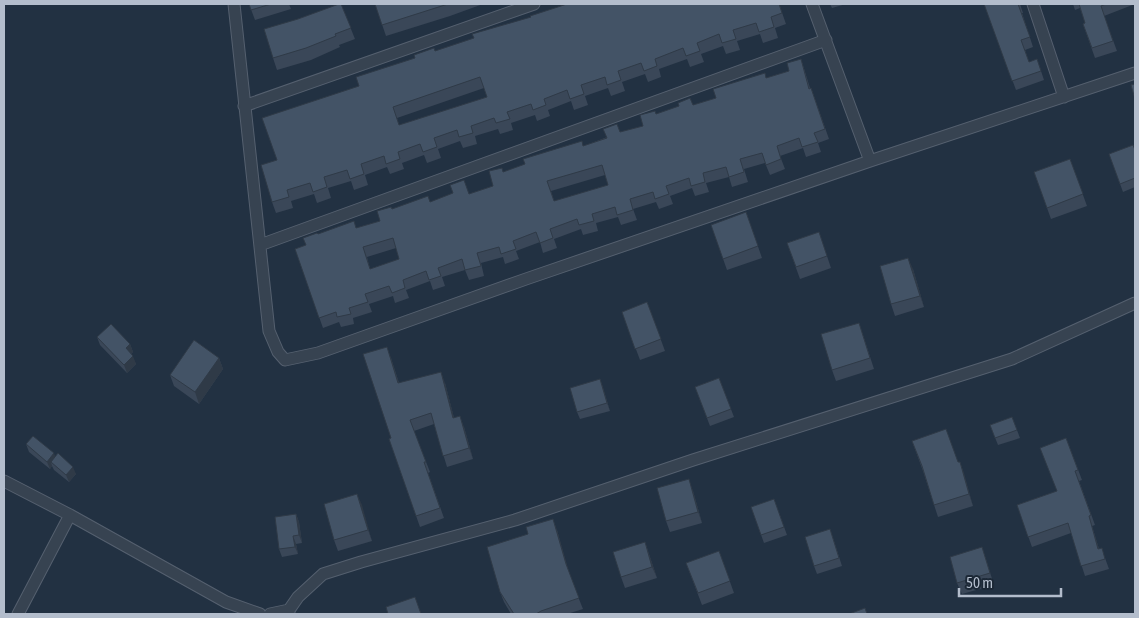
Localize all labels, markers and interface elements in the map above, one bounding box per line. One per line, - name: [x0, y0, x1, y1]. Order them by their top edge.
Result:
- scale bar: [959, 566, 1062, 598]
- text: 50 m: [966, 574, 993, 591]

